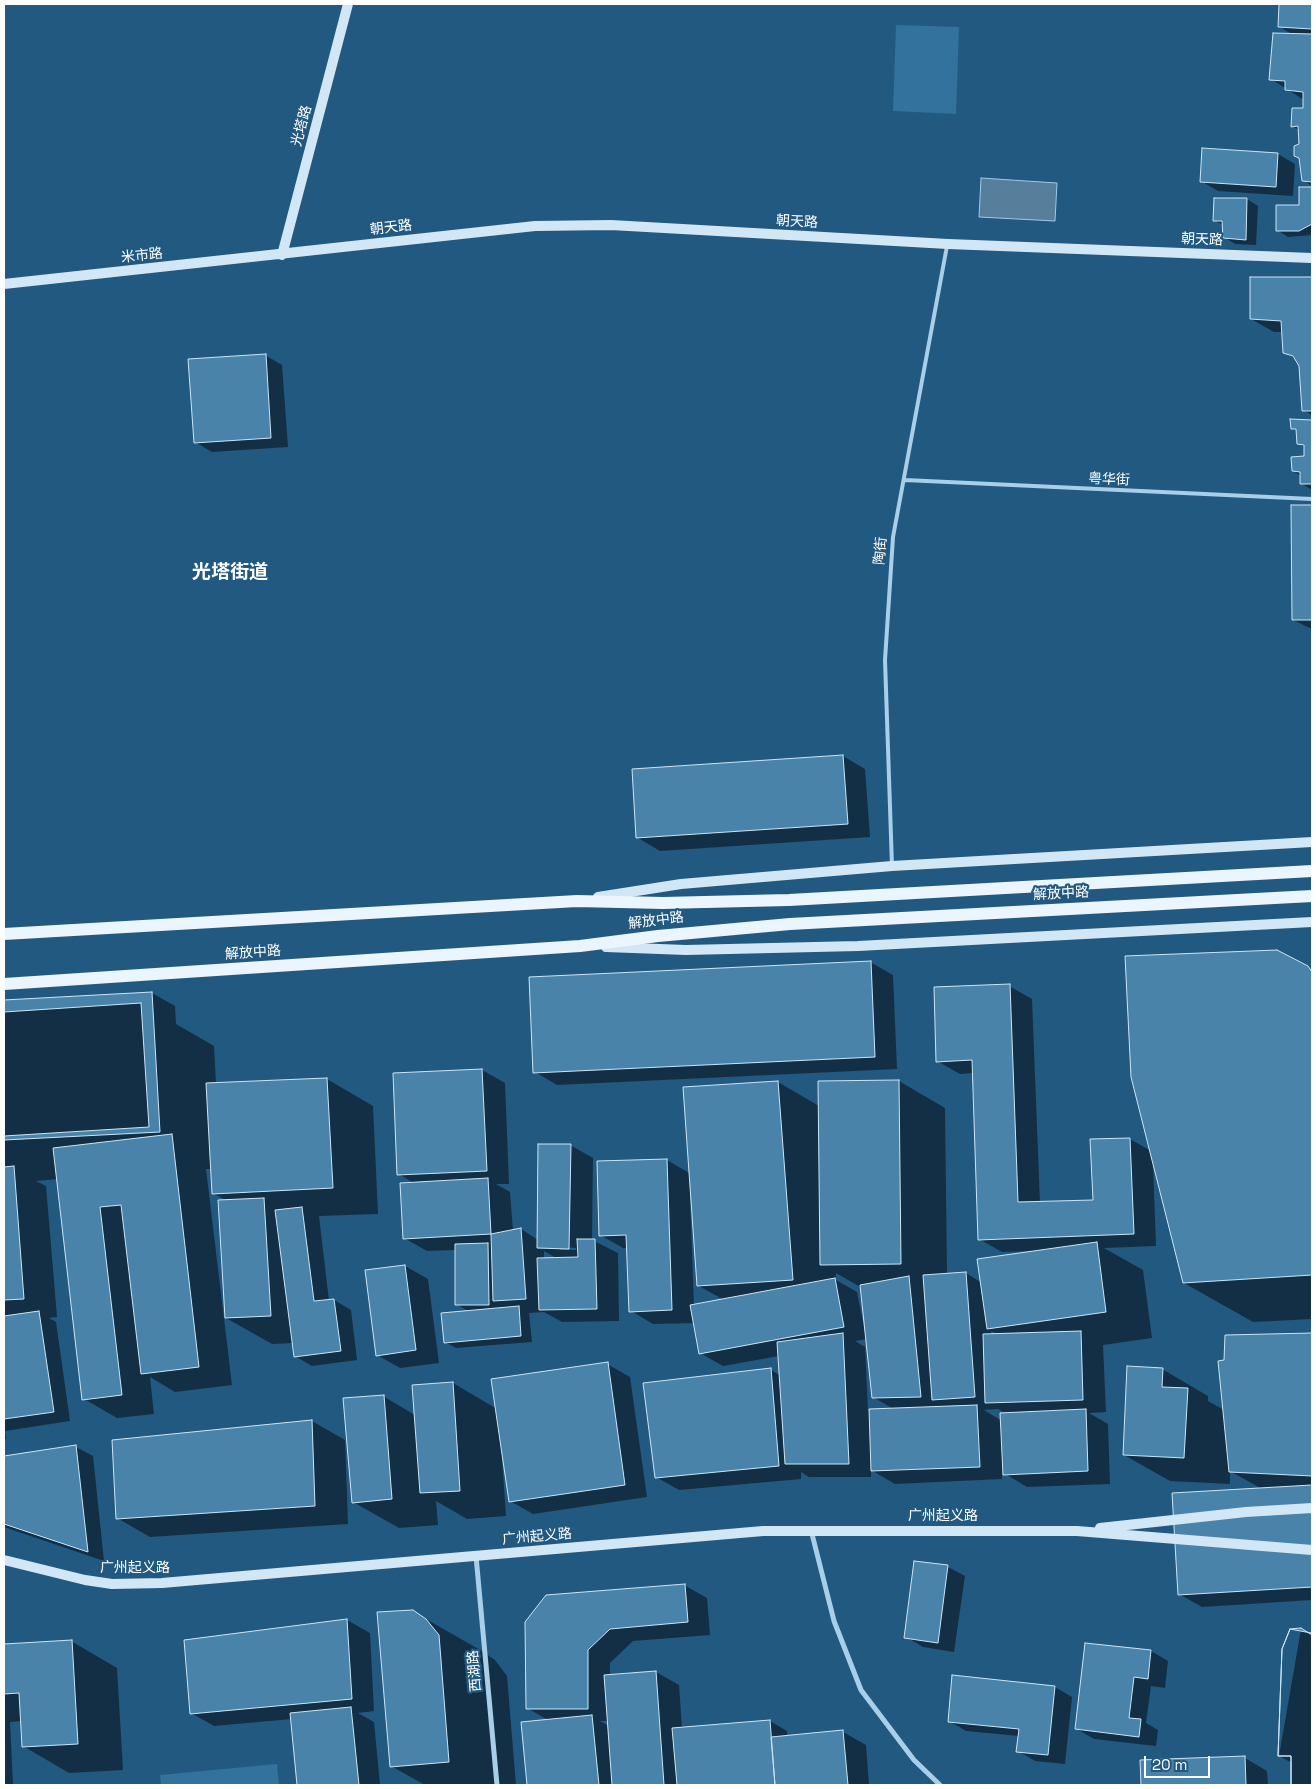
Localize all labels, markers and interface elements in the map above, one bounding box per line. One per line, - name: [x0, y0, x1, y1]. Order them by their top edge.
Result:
- street label: 光塔路: [288, 104, 316, 148]
- street label: 朝天路: [776, 213, 818, 231]
- street label: 朝天路: [369, 217, 413, 239]
- street label: 朝天路: [1181, 231, 1223, 249]
- street label: 米市路: [120, 245, 164, 267]
- street label: 粤华街: [1088, 471, 1130, 489]
- street label: 陶街: [871, 536, 891, 566]
- district label: 光塔街道: [192, 562, 268, 584]
- street label: 解放中路: [1033, 884, 1089, 904]
- street label: 解放中路: [627, 909, 685, 933]
- street label: 解放中路: [224, 943, 282, 963]
- street label: 广州起义路: [908, 1508, 978, 1524]
- street label: 广州起义路: [501, 1526, 573, 1548]
- street label: 广州起义路: [100, 1560, 170, 1576]
- street label: 西湖路: [465, 1649, 485, 1693]
- scale bar: [1146, 1746, 1212, 1778]
- text: 20 m: [1152, 1755, 1187, 1774]

